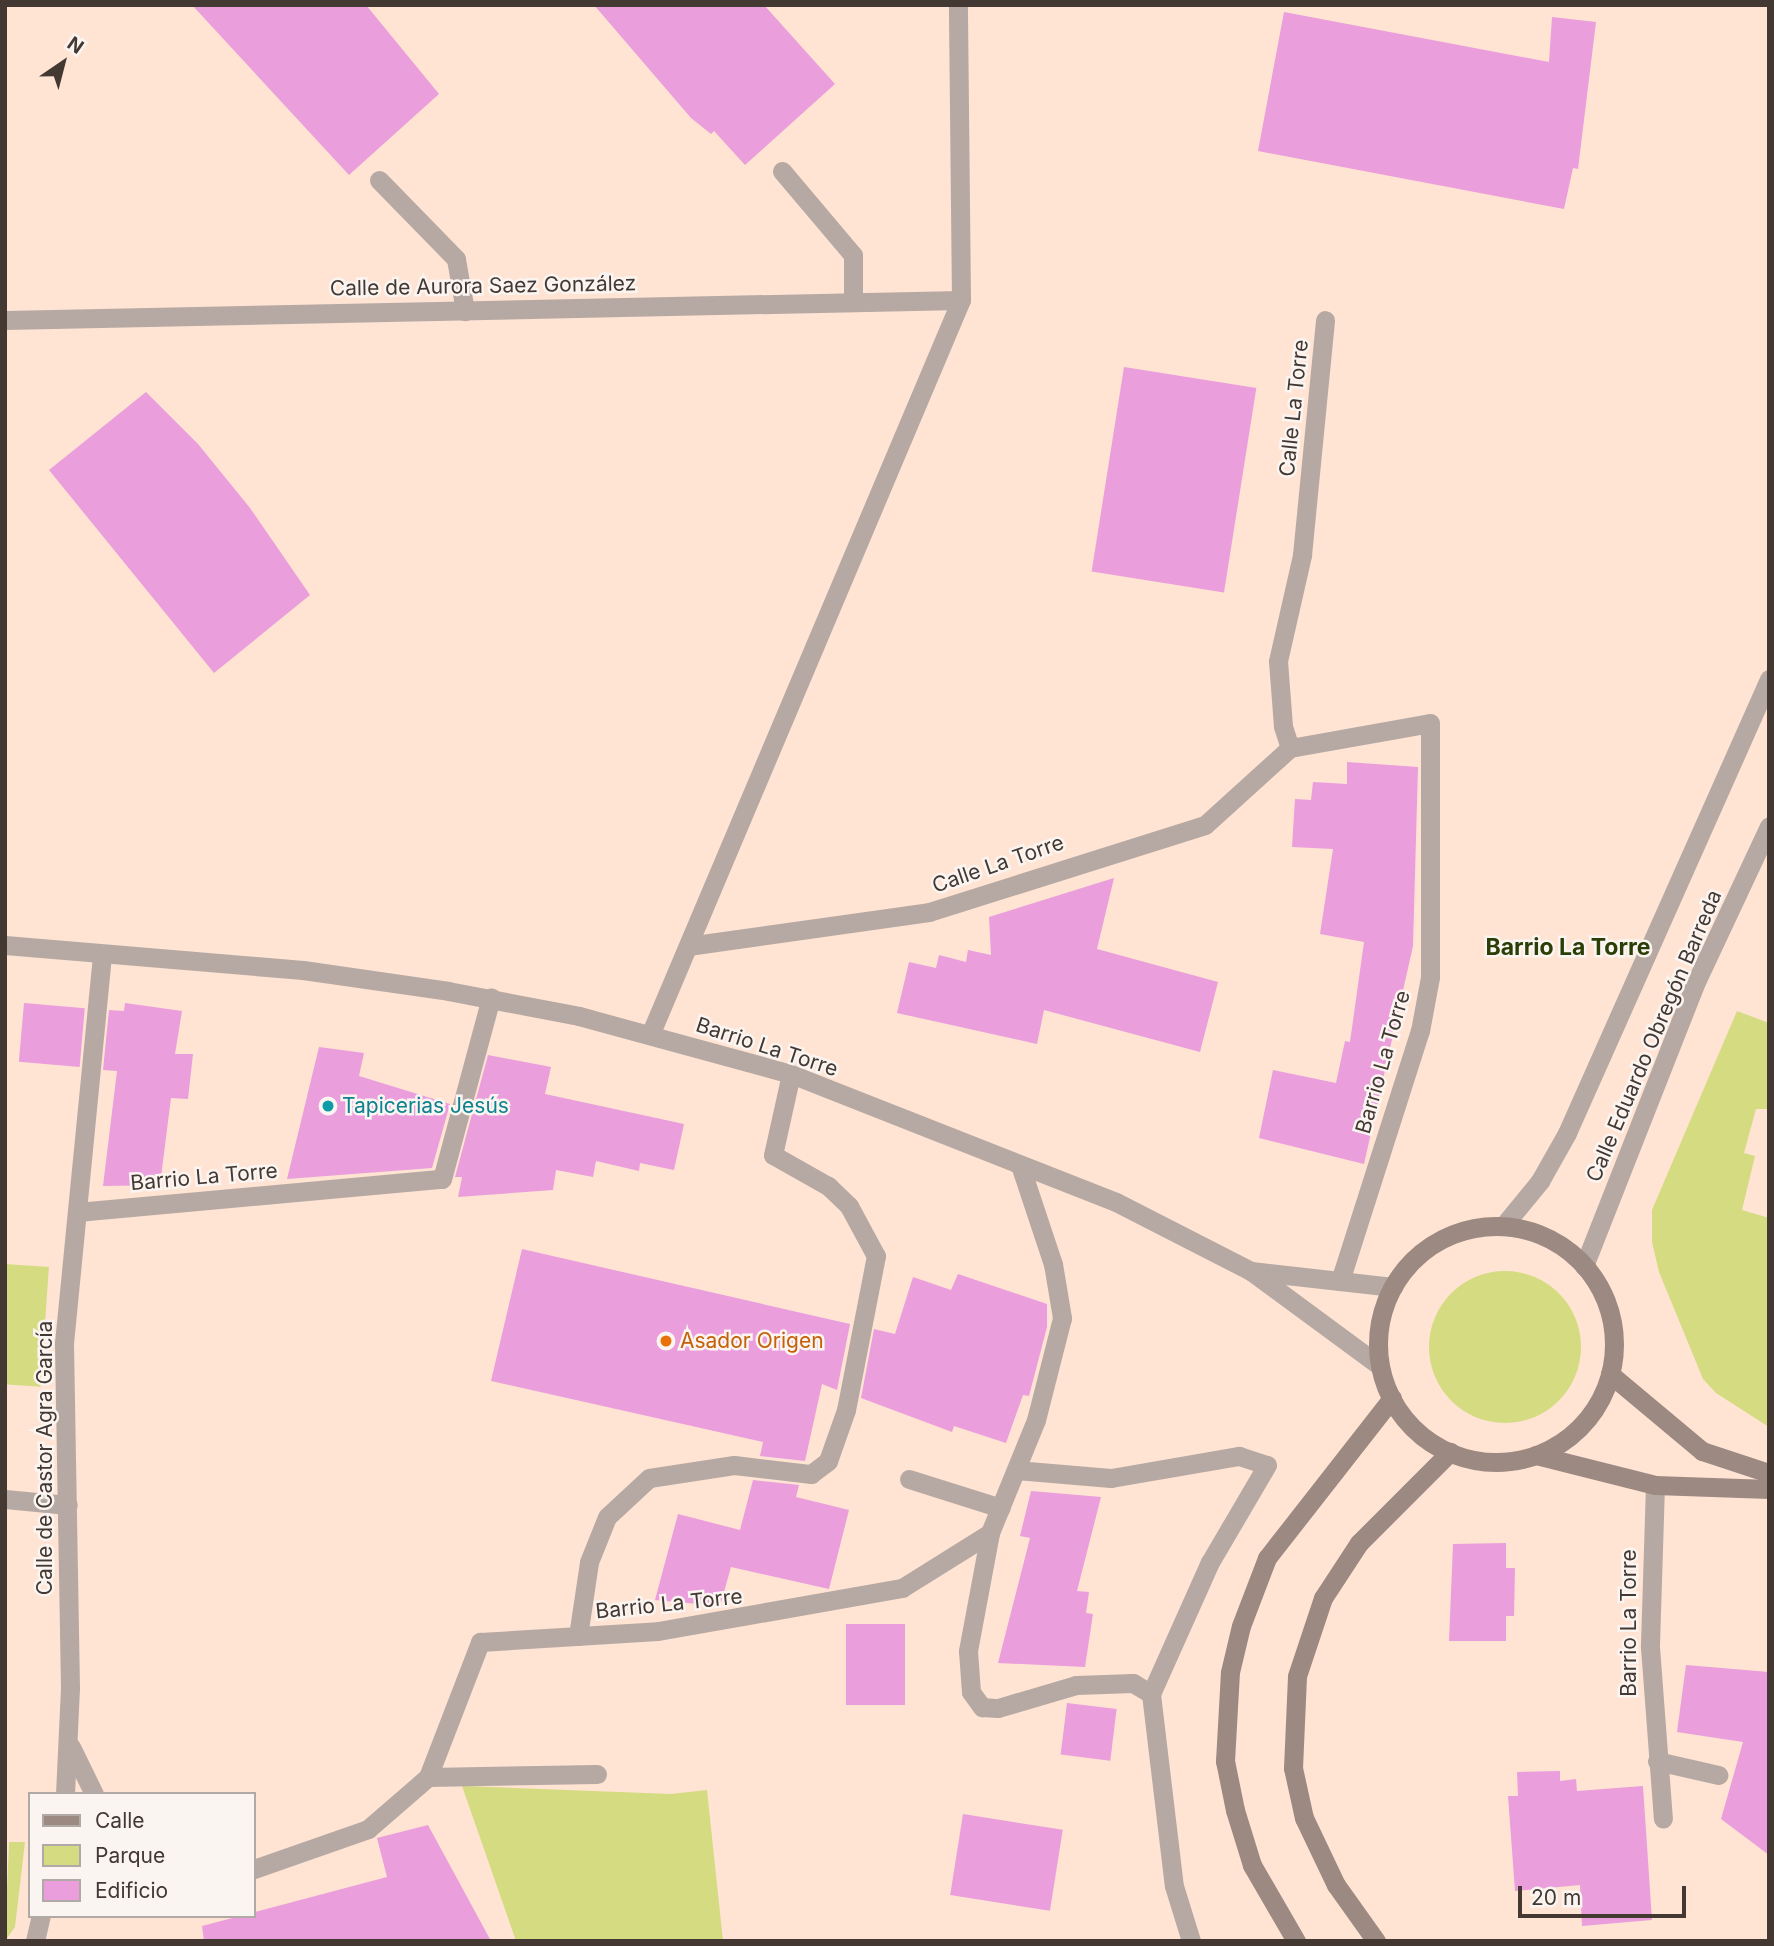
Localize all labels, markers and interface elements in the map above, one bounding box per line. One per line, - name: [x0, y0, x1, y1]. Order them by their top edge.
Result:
- north arrow: [28, 28, 98, 98]
- text: N: [63, 32, 88, 59]
- street label: Calle de Aurora Saez González: [330, 271, 636, 301]
- street label: Calle La Torre: [1274, 338, 1314, 478]
- street label: Calle La Torre: [929, 830, 1067, 898]
- street label: Calle Eduardo Obregón Barreda: [1581, 886, 1727, 1186]
- district label: Barrio La Torre: [1486, 933, 1650, 961]
- street label: Barrio La Torre: [1351, 988, 1415, 1136]
- street label: Barrio La Torre: [693, 1012, 841, 1082]
- place label: Tapicerias Jesús: [342, 1093, 509, 1119]
- marker: Tapicerias Jesús: [320, 1098, 336, 1114]
- street label: Barrio La Torre: [129, 1158, 279, 1196]
- street label: Calle de Castor Agra García: [32, 1321, 58, 1595]
- place label: Asador Origen: [680, 1328, 824, 1354]
- marker: Asador Origen: [658, 1333, 674, 1349]
- street label: Barrio La Torre: [1616, 1549, 1642, 1697]
- street label: Barrio La Torre: [594, 1584, 744, 1624]
- legend: [28, 1792, 256, 1918]
- text: Calle: [95, 1808, 145, 1833]
- text: Parque: [95, 1843, 165, 1868]
- scale bar: [1522, 1872, 1690, 1916]
- text: Edificio: [95, 1878, 168, 1903]
- text: 20 m: [1531, 1885, 1581, 1910]

